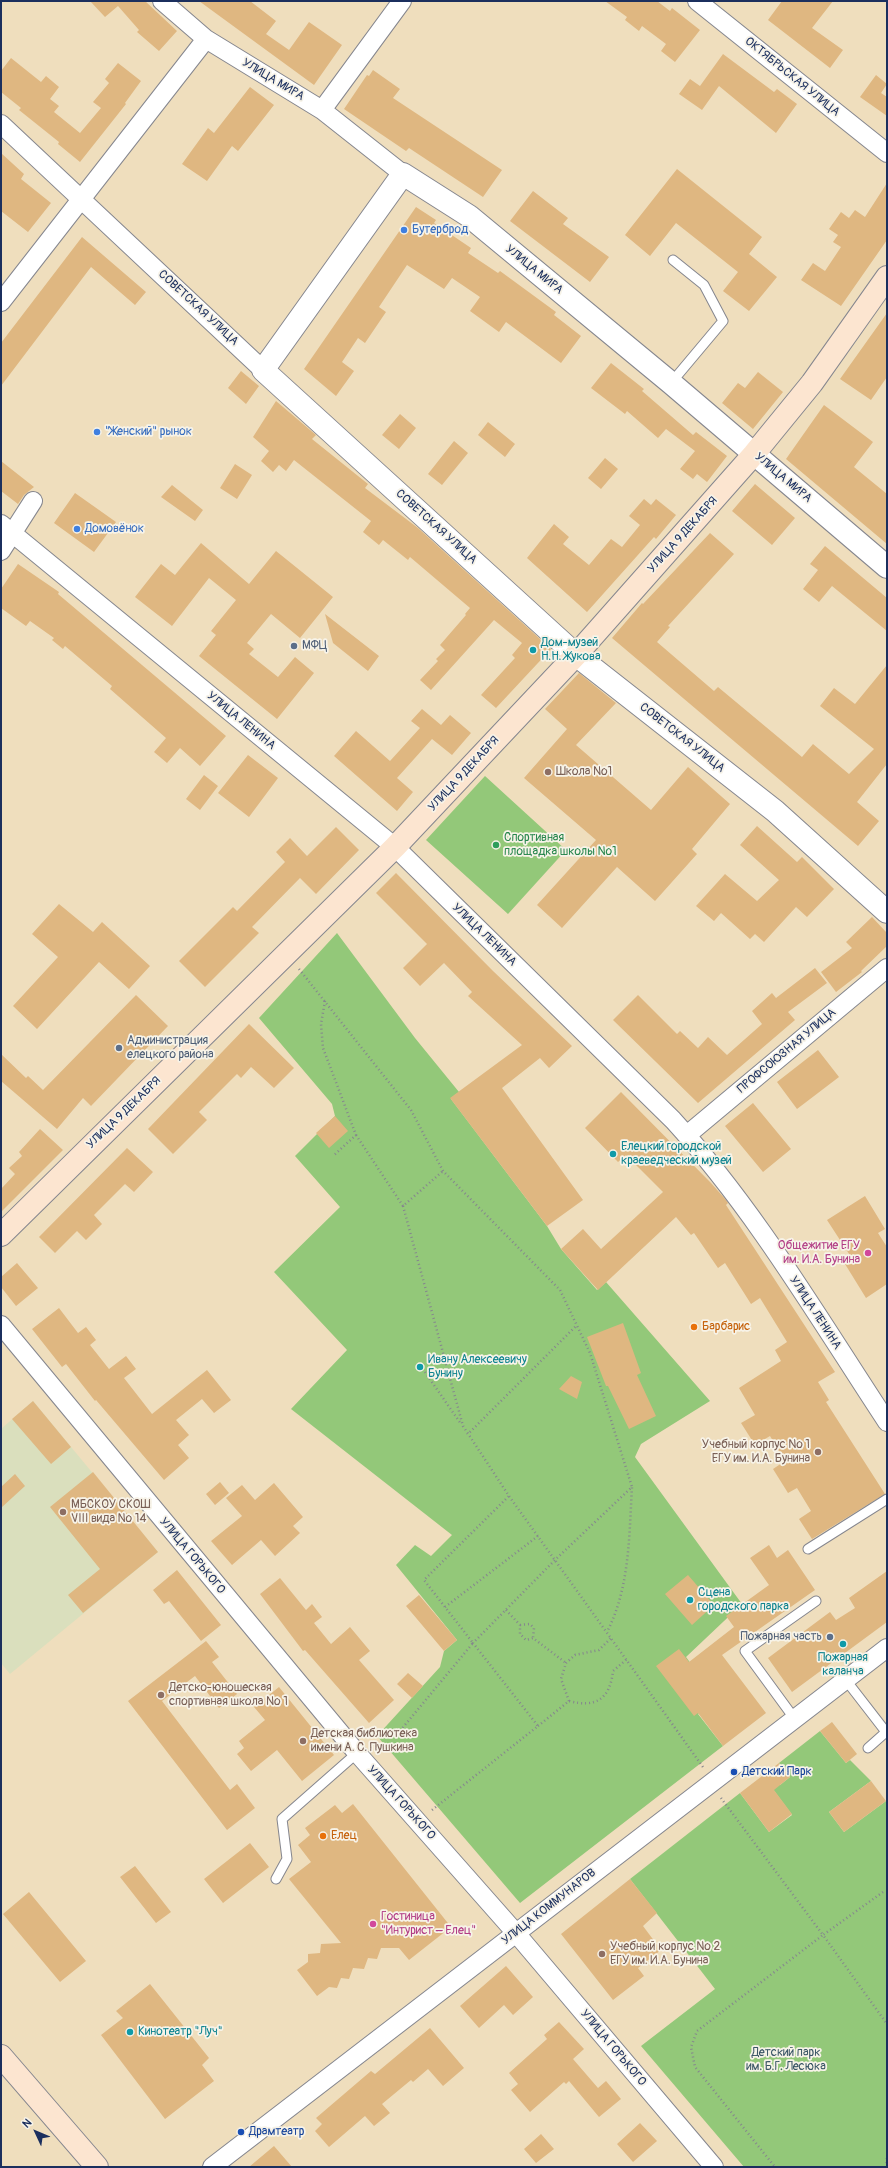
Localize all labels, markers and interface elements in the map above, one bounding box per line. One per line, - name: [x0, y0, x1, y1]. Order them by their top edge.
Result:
- street label: ОКТЯБРЬСКАЯ УЛИЦА: [742, 34, 842, 120]
- street label: УЛИЦА МИРА: [239, 56, 307, 104]
- place label: Бутерброд: [412, 223, 468, 237]
- marker: Бутерброд: [399, 225, 409, 235]
- street label: УЛИЦА МИРА: [502, 242, 566, 298]
- street label: СОВЕТСКАЯ УЛИЦА: [155, 267, 241, 349]
- place label: "Женский" рынок: [105, 425, 192, 439]
- marker: "Женский" рынок: [92, 427, 102, 437]
- street label: УЛИЦА МИРА: [752, 450, 814, 506]
- street label: СОВЕТСКАЯ УЛИЦА: [392, 487, 480, 567]
- street label: УЛИЦА 9 ДЕКАБРЯ: [645, 494, 721, 576]
- place label: Домовёнок: [85, 522, 144, 536]
- marker: Домовёнок: [72, 524, 82, 534]
- place label: Дом-музей Н.Н. Жукова: [541, 636, 600, 664]
- place label: МФЦ: [302, 639, 327, 653]
- marker: МФЦ: [289, 641, 299, 651]
- marker: Дом-музей Н.Н. Жукова: [528, 645, 538, 655]
- street label: УЛИЦА ЛЕНИНА: [204, 689, 278, 753]
- street label: СОВЕТСКАЯ УЛИЦА: [636, 700, 728, 776]
- street label: УЛИЦА 9 ДЕКАБРЯ: [425, 733, 503, 815]
- place label: Школа №1: [556, 765, 612, 779]
- marker: Школа №1: [543, 767, 553, 777]
- place label: Спортивная площадка школы №1: [504, 831, 617, 859]
- marker: Спортивная площадка школы №1: [491, 840, 501, 850]
- street label: УЛИЦА ЛЕНИНА: [449, 901, 519, 969]
- street label: ПРОФСОЮЗНАЯ УЛИЦА: [735, 1006, 839, 1096]
- place label: Администрация елецкого района: [127, 1034, 213, 1062]
- marker: Администрация елецкого района: [114, 1043, 124, 1053]
- street label: УЛИЦА 9 ДЕКАБРЯ: [84, 1074, 164, 1152]
- place label: Елецкий городской краеведческий музей: [621, 1140, 732, 1168]
- marker: Елецкий городской краеведческий музей: [608, 1149, 618, 1159]
- place label: Общежитие ЕГУ им. И.А. Бунина: [778, 1239, 860, 1267]
- marker: Общежитие ЕГУ им. И.А. Бунина: [863, 1248, 873, 1258]
- street label: УЛИЦА ЛЕНИНА: [786, 1274, 844, 1352]
- place label: Барбарис: [702, 1320, 750, 1334]
- marker: Барбарис: [689, 1322, 699, 1332]
- place label: Ивану Алексеевичу Бунину: [428, 1353, 527, 1381]
- marker: Ивану Алексеевичу Бунину: [415, 1362, 425, 1372]
- place label: Учебный корпус № 1 ЕГУ им. И.А. Бунина: [702, 1438, 810, 1466]
- marker: Учебный корпус № 1 ЕГУ им. И.А. Бунина: [813, 1447, 823, 1457]
- place label: МБСКОУ СКОШ VIII вида № 14: [71, 1498, 150, 1526]
- marker: МБСКОУ СКОШ VIII вида № 14: [58, 1507, 68, 1517]
- street label: УЛИЦА ГОРЬКОГО: [156, 1515, 228, 1597]
- place label: Сцена городского парка: [698, 1586, 789, 1614]
- marker: Сцена городского парка: [685, 1595, 695, 1605]
- place label: Пожарная часть: [741, 1630, 822, 1644]
- marker: Пожарная часть: [825, 1632, 835, 1642]
- marker: Пожарная каланча: [838, 1639, 848, 1649]
- place label: Пожарная каланча: [818, 1651, 868, 1679]
- place label: Детско-юношеская спортивная школа № 1: [169, 1681, 288, 1709]
- marker: Детско-юношеская спортивная школа № 1: [156, 1690, 166, 1700]
- place label: Детская библиотека имени А. С. Пушкина: [311, 1727, 417, 1755]
- marker: Детская библиотека имени А. С. Пушкина: [298, 1736, 308, 1746]
- street label: УЛИЦА ГОРЬКОГО: [364, 1763, 438, 1843]
- place label: Детский Парк: [742, 1765, 812, 1779]
- marker: Детский Парк: [729, 1767, 739, 1777]
- place label: Елец: [331, 1829, 357, 1843]
- marker: Елец: [318, 1831, 328, 1841]
- street label: УЛИЦА КОММУНАРОВ: [499, 1866, 599, 1948]
- place label: Гостиница "Интурист – Елец": [381, 1910, 476, 1938]
- marker: Гостиница "Интурист – Елец": [368, 1919, 378, 1929]
- place label: Учебный корпус № 2 ЕГУ им. И.А. Бунина: [610, 1940, 720, 1968]
- marker: Учебный корпус № 2 ЕГУ им. И.А. Бунина: [597, 1949, 607, 1959]
- street label: УЛИЦА ГОРЬКОГО: [577, 2007, 649, 2089]
- place label: Кинотеатр "Луч": [138, 2025, 223, 2039]
- marker: Кинотеатр "Луч": [125, 2027, 135, 2037]
- park label: Детский парк им. Б.Г. Лесюка: [746, 2046, 826, 2074]
- north arrow: [16, 2112, 56, 2152]
- text: N: [20, 2116, 34, 2131]
- place label: Драмтеатр: [249, 2125, 305, 2139]
- marker: Драмтеатр: [236, 2127, 246, 2137]

